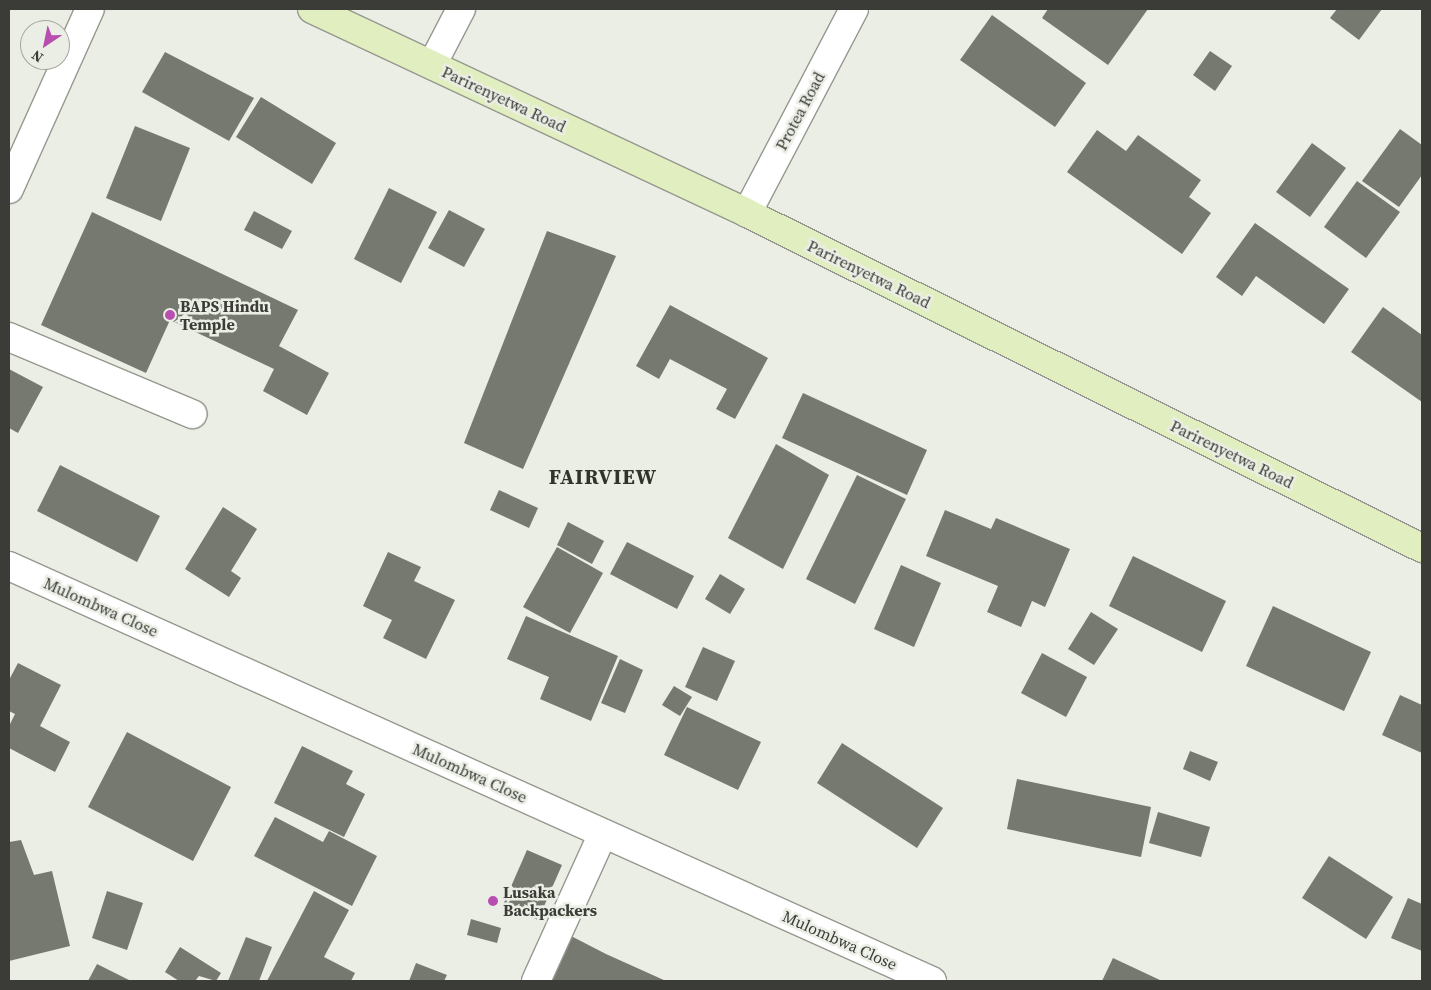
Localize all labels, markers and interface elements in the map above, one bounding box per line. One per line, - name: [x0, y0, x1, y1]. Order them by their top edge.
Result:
- north arrow: [20, 20, 70, 70]
- text: N: [27, 45, 47, 68]
- street label: Parirenyetwa Road: [439, 62, 569, 136]
- street label: Protea Road: [771, 69, 829, 153]
- street label: Parirenyetwa Road: [804, 236, 934, 312]
- place label: BAPS Hindu Temple: [180, 296, 269, 334]
- marker: BAPS Hindu Temple: [164, 309, 176, 321]
- street label: Parirenyetwa Road: [1167, 416, 1297, 492]
- district label: FAIRVIEW: [548, 464, 658, 490]
- street label: Mulombwa Close: [41, 573, 161, 641]
- street label: Mulombwa Close: [410, 739, 530, 807]
- place label: Lusaka Backpackers: [503, 882, 597, 920]
- marker: Lusaka Backpackers: [487, 895, 499, 907]
- street label: Mulombwa Close: [780, 906, 900, 974]

